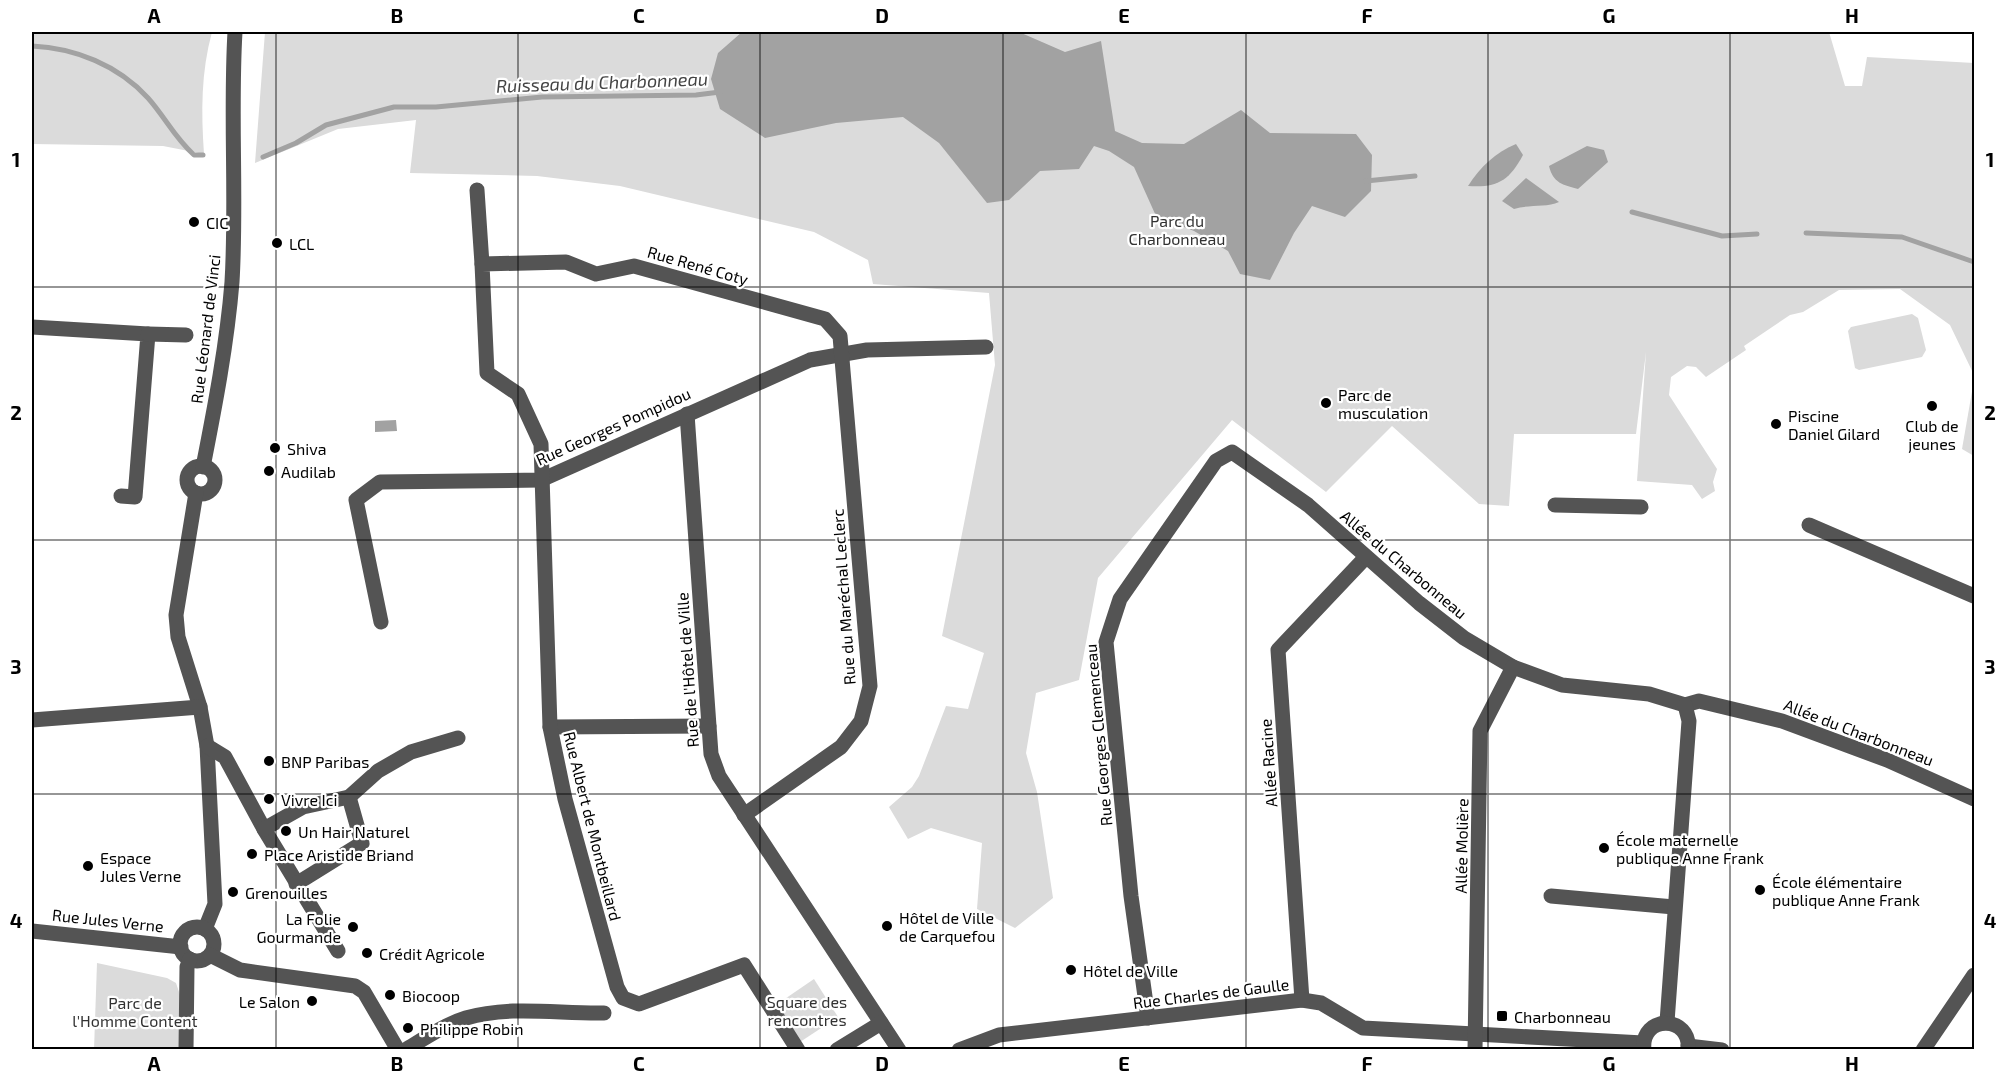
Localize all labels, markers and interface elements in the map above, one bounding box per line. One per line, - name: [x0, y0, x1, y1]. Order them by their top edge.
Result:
- text: A: [147, 3, 161, 27]
- text: B: [391, 3, 403, 27]
- text: C: [633, 3, 645, 27]
- text: D: [875, 3, 889, 27]
- text: E: [1118, 3, 1130, 27]
- text: F: [1361, 3, 1373, 27]
- text: G: [1603, 3, 1615, 27]
- text: H: [1845, 3, 1859, 27]
- water label: Ruisseau du Charbonneau: [496, 67, 708, 97]
- text: 1: [12, 147, 20, 171]
- text: 1: [1986, 147, 1994, 171]
- park label: Parc du Charbonneau: [1129, 211, 1225, 248]
- place label: CIC: [206, 213, 228, 232]
- marker: CIC: [187, 215, 201, 229]
- place label: LCL: [289, 234, 314, 253]
- marker: LCL: [270, 236, 284, 250]
- street label: Rue René Coty: [646, 242, 751, 289]
- street label: Rue Léonard de Vinci: [186, 253, 224, 405]
- street label: Rue Georges Pompidou: [533, 383, 693, 469]
- place label: Parc de musculation: [1338, 385, 1428, 422]
- marker: Parc de musculation: [1319, 396, 1333, 410]
- marker: Club de jeunes: [1925, 399, 1939, 413]
- text: 2: [10, 400, 22, 424]
- text: 2: [1984, 400, 1996, 424]
- place label: Piscine Daniel Gilard: [1788, 406, 1880, 443]
- place label: Club de jeunes: [1905, 416, 1959, 454]
- marker: Piscine Daniel Gilard: [1769, 417, 1783, 431]
- place label: Shiva: [287, 439, 326, 458]
- marker: Shiva: [268, 441, 282, 455]
- place label: Audilab: [281, 462, 336, 481]
- marker: Audilab: [262, 464, 276, 478]
- street label: Allée du Charbonneau: [1337, 506, 1471, 622]
- street label: Rue du Maréchal Leclerc: [827, 508, 859, 686]
- street label: Rue de l'Hôtel de Ville: [672, 592, 702, 748]
- street label: Rue Georges Clemenceau: [1081, 643, 1115, 827]
- text: 3: [10, 654, 22, 678]
- text: 3: [1984, 654, 1996, 678]
- street label: Allée du Charbonneau: [1781, 695, 1937, 769]
- street label: Allée Racine: [1255, 718, 1281, 808]
- street label: Rue Albert de Montbeillard: [560, 729, 626, 923]
- place label: BNP Paribas: [281, 752, 370, 771]
- marker: BNP Paribas: [262, 754, 276, 768]
- place label: Vivre Ici: [281, 790, 338, 809]
- marker: Vivre Ici: [262, 792, 276, 806]
- street label: Allée Molière: [1451, 798, 1471, 894]
- place label: Un Hair Naturel: [298, 822, 410, 841]
- marker: Un Hair Naturel: [279, 824, 293, 838]
- place label: École maternelle publique Anne Frank: [1616, 830, 1764, 867]
- marker: École maternelle publique Anne Frank: [1597, 841, 1611, 855]
- place label: Place Aristide Briand: [264, 845, 414, 864]
- marker: Place Aristide Briand: [245, 847, 259, 861]
- place label: Espace Jules Verne: [100, 848, 181, 885]
- marker: Espace Jules Verne: [81, 859, 95, 873]
- place label: École élémentaire publique Anne Frank: [1772, 872, 1920, 909]
- place label: Grenouilles: [245, 883, 328, 902]
- marker: École élémentaire publique Anne Frank: [1753, 883, 1767, 897]
- marker: Grenouilles: [226, 885, 240, 899]
- street label: Rue Jules Verne: [51, 905, 165, 935]
- text: 4: [10, 908, 23, 932]
- place label: Hôtel de Ville de Carquefou: [899, 908, 995, 945]
- text: 4: [1984, 908, 1997, 932]
- place label: La Folie Gourmande: [256, 909, 341, 946]
- marker: Hôtel de Ville de Carquefou: [880, 919, 894, 933]
- marker: La Folie Gourmande: [346, 920, 360, 934]
- place label: Crédit Agricole: [379, 944, 485, 963]
- marker: Crédit Agricole: [360, 946, 374, 960]
- place label: Hôtel de Ville: [1083, 961, 1178, 980]
- marker: Hôtel de Ville: [1064, 963, 1078, 977]
- street label: Rue Charles de Gaulle: [1132, 974, 1290, 1012]
- place label: Biocoop: [402, 986, 460, 1005]
- marker: Biocoop: [383, 988, 397, 1002]
- place label: Le Salon: [239, 992, 300, 1011]
- park label: Square des rencontres: [767, 992, 847, 1029]
- park label: Parc de l'Homme Content: [72, 993, 198, 1030]
- marker: Le Salon: [305, 994, 319, 1008]
- place label: Charbonneau: [1514, 1007, 1611, 1026]
- marker: Charbonneau: [1495, 1009, 1509, 1023]
- place label: Philippe Robin: [420, 1019, 523, 1038]
- marker: Philippe Robin: [401, 1021, 415, 1035]
- text: A: [147, 1051, 161, 1075]
- text: B: [391, 1051, 403, 1075]
- text: C: [633, 1051, 645, 1075]
- text: D: [875, 1051, 889, 1075]
- text: E: [1118, 1051, 1130, 1075]
- text: F: [1361, 1051, 1373, 1075]
- text: G: [1603, 1051, 1615, 1075]
- text: H: [1845, 1051, 1859, 1075]

